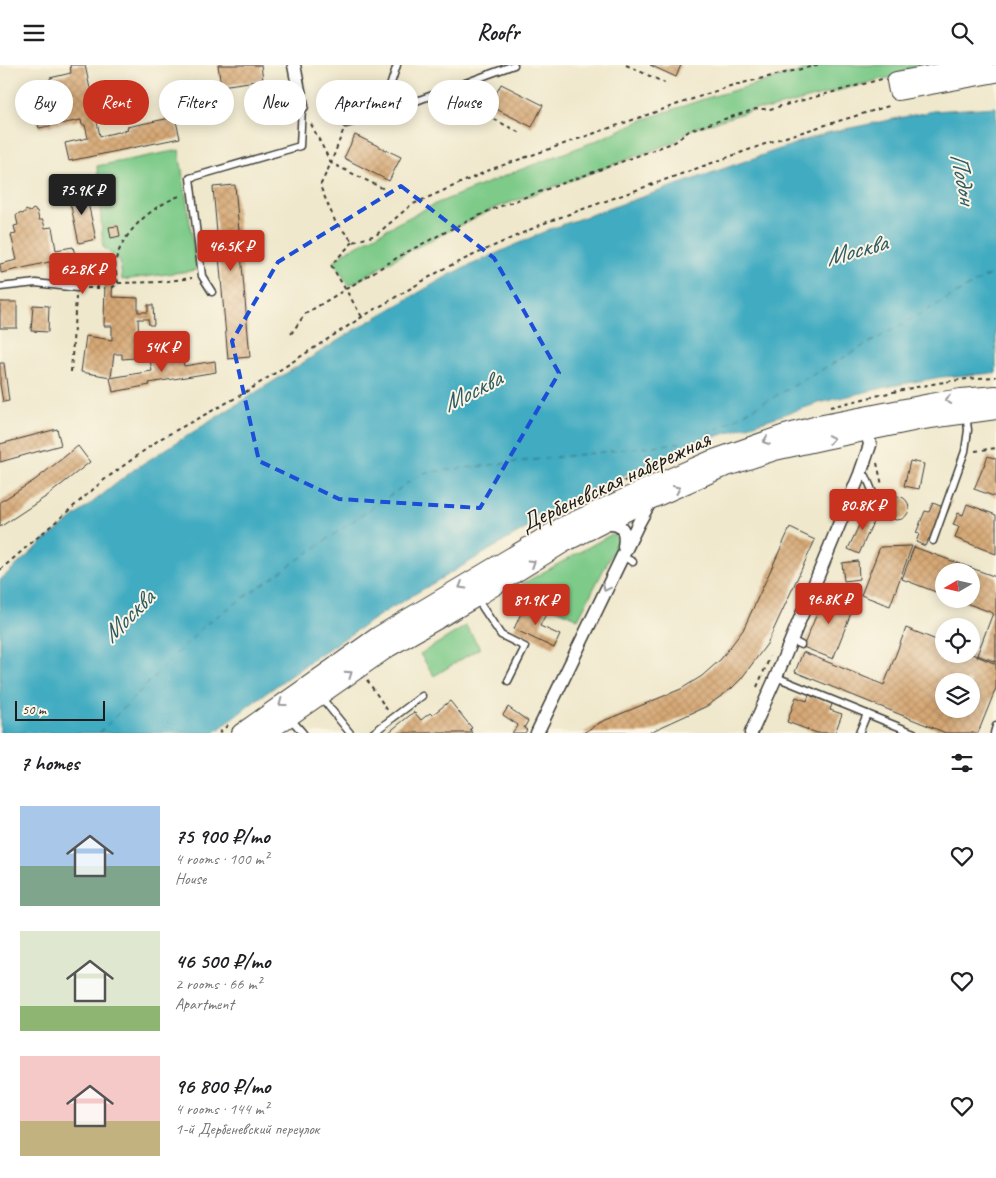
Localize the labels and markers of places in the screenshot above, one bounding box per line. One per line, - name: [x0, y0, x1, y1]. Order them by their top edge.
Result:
- pin: 75.9K ₽: [36, 173, 128, 216]
- pin: 46.5K ₽: [185, 229, 277, 272]
- pin: 62.8K ₽: [37, 253, 129, 295]
- pin: 54K ₽: [127, 331, 197, 373]
- pin: 80.8K ₽: [817, 489, 909, 531]
- pin: 81.9K ₽: [490, 583, 582, 626]
- pin: 96.8K ₽: [783, 583, 875, 625]

